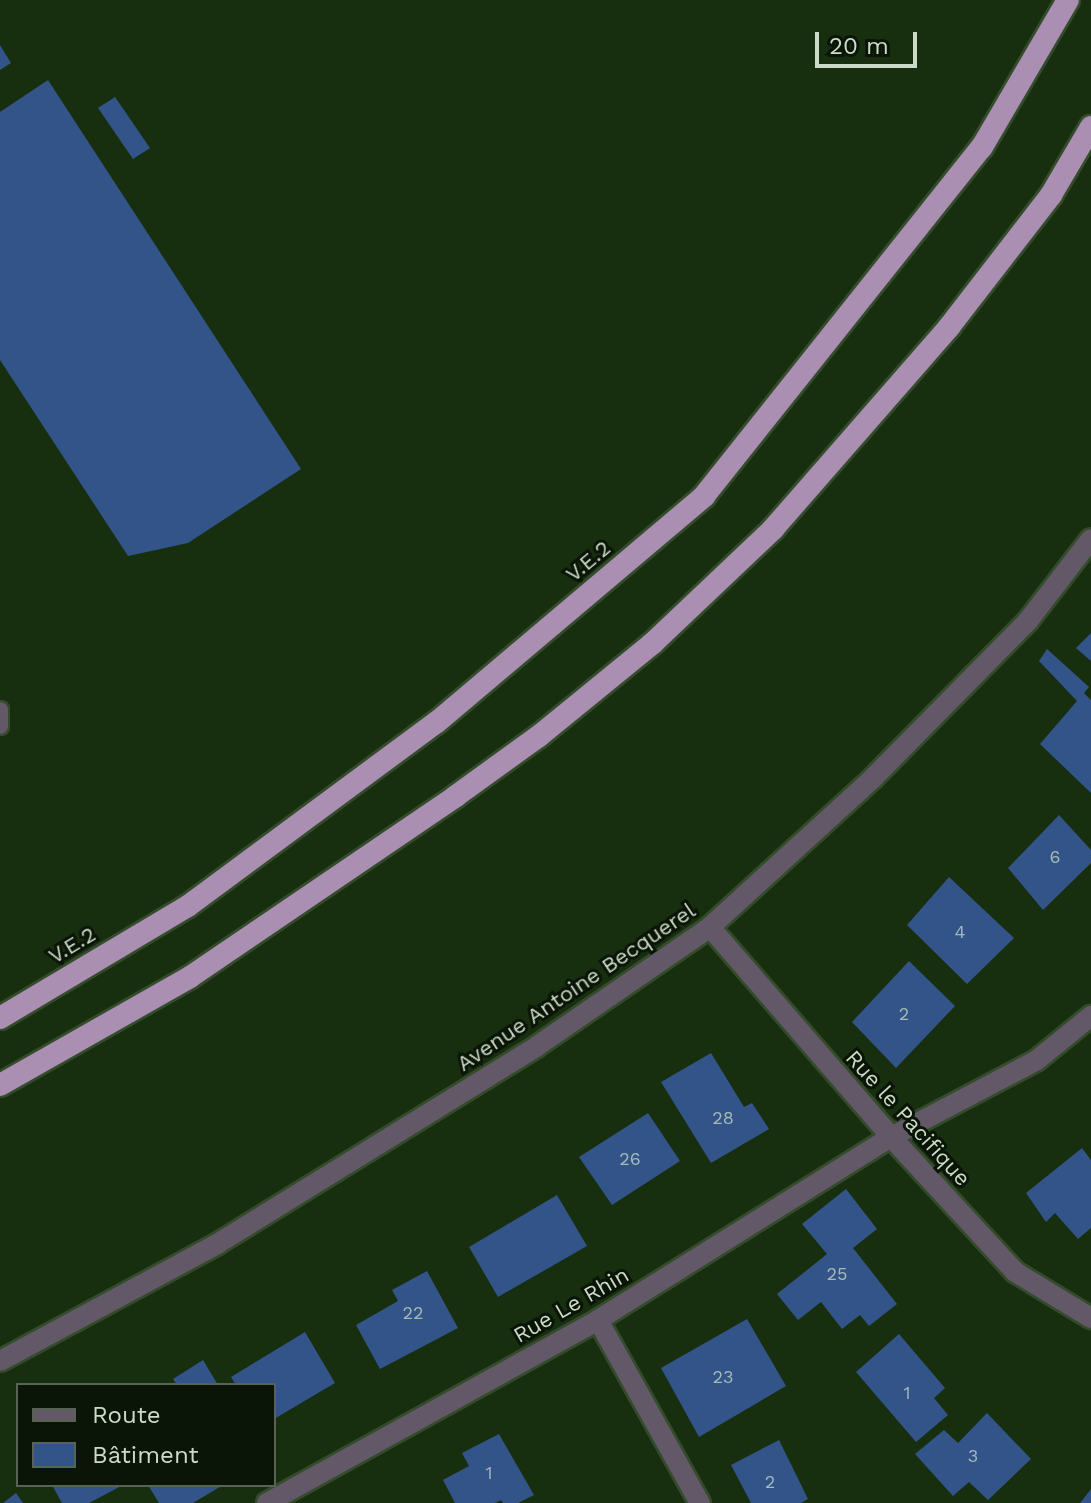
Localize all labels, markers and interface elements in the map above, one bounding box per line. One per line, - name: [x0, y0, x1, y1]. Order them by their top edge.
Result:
- scale bar: [819, 16, 921, 66]
- text: 20 m: [829, 32, 889, 60]
- street label: V.E.2: [560, 535, 616, 587]
- house number: 6: [1050, 846, 1060, 868]
- street label: Avenue Antoine Becquerel: [451, 897, 701, 1077]
- street label: V.E.2: [44, 921, 100, 969]
- house number: 4: [955, 921, 965, 943]
- house number: 2: [899, 1003, 909, 1025]
- street label: Rue le Pacifique: [840, 1045, 976, 1191]
- house number: 28: [712, 1107, 734, 1129]
- house number: 26: [619, 1148, 641, 1170]
- street label: Rue Le Rhin: [509, 1261, 633, 1349]
- house number: 25: [827, 1263, 847, 1285]
- house number: 22: [403, 1302, 423, 1324]
- house number: 23: [713, 1366, 733, 1388]
- house number: 1: [903, 1382, 911, 1404]
- legend: [16, 1383, 276, 1487]
- text: Route: [92, 1401, 161, 1429]
- text: Bâtiment: [92, 1441, 199, 1469]
- house number: 3: [968, 1445, 978, 1467]
- house number: 1: [485, 1462, 493, 1484]
- house number: 2: [765, 1471, 775, 1493]

